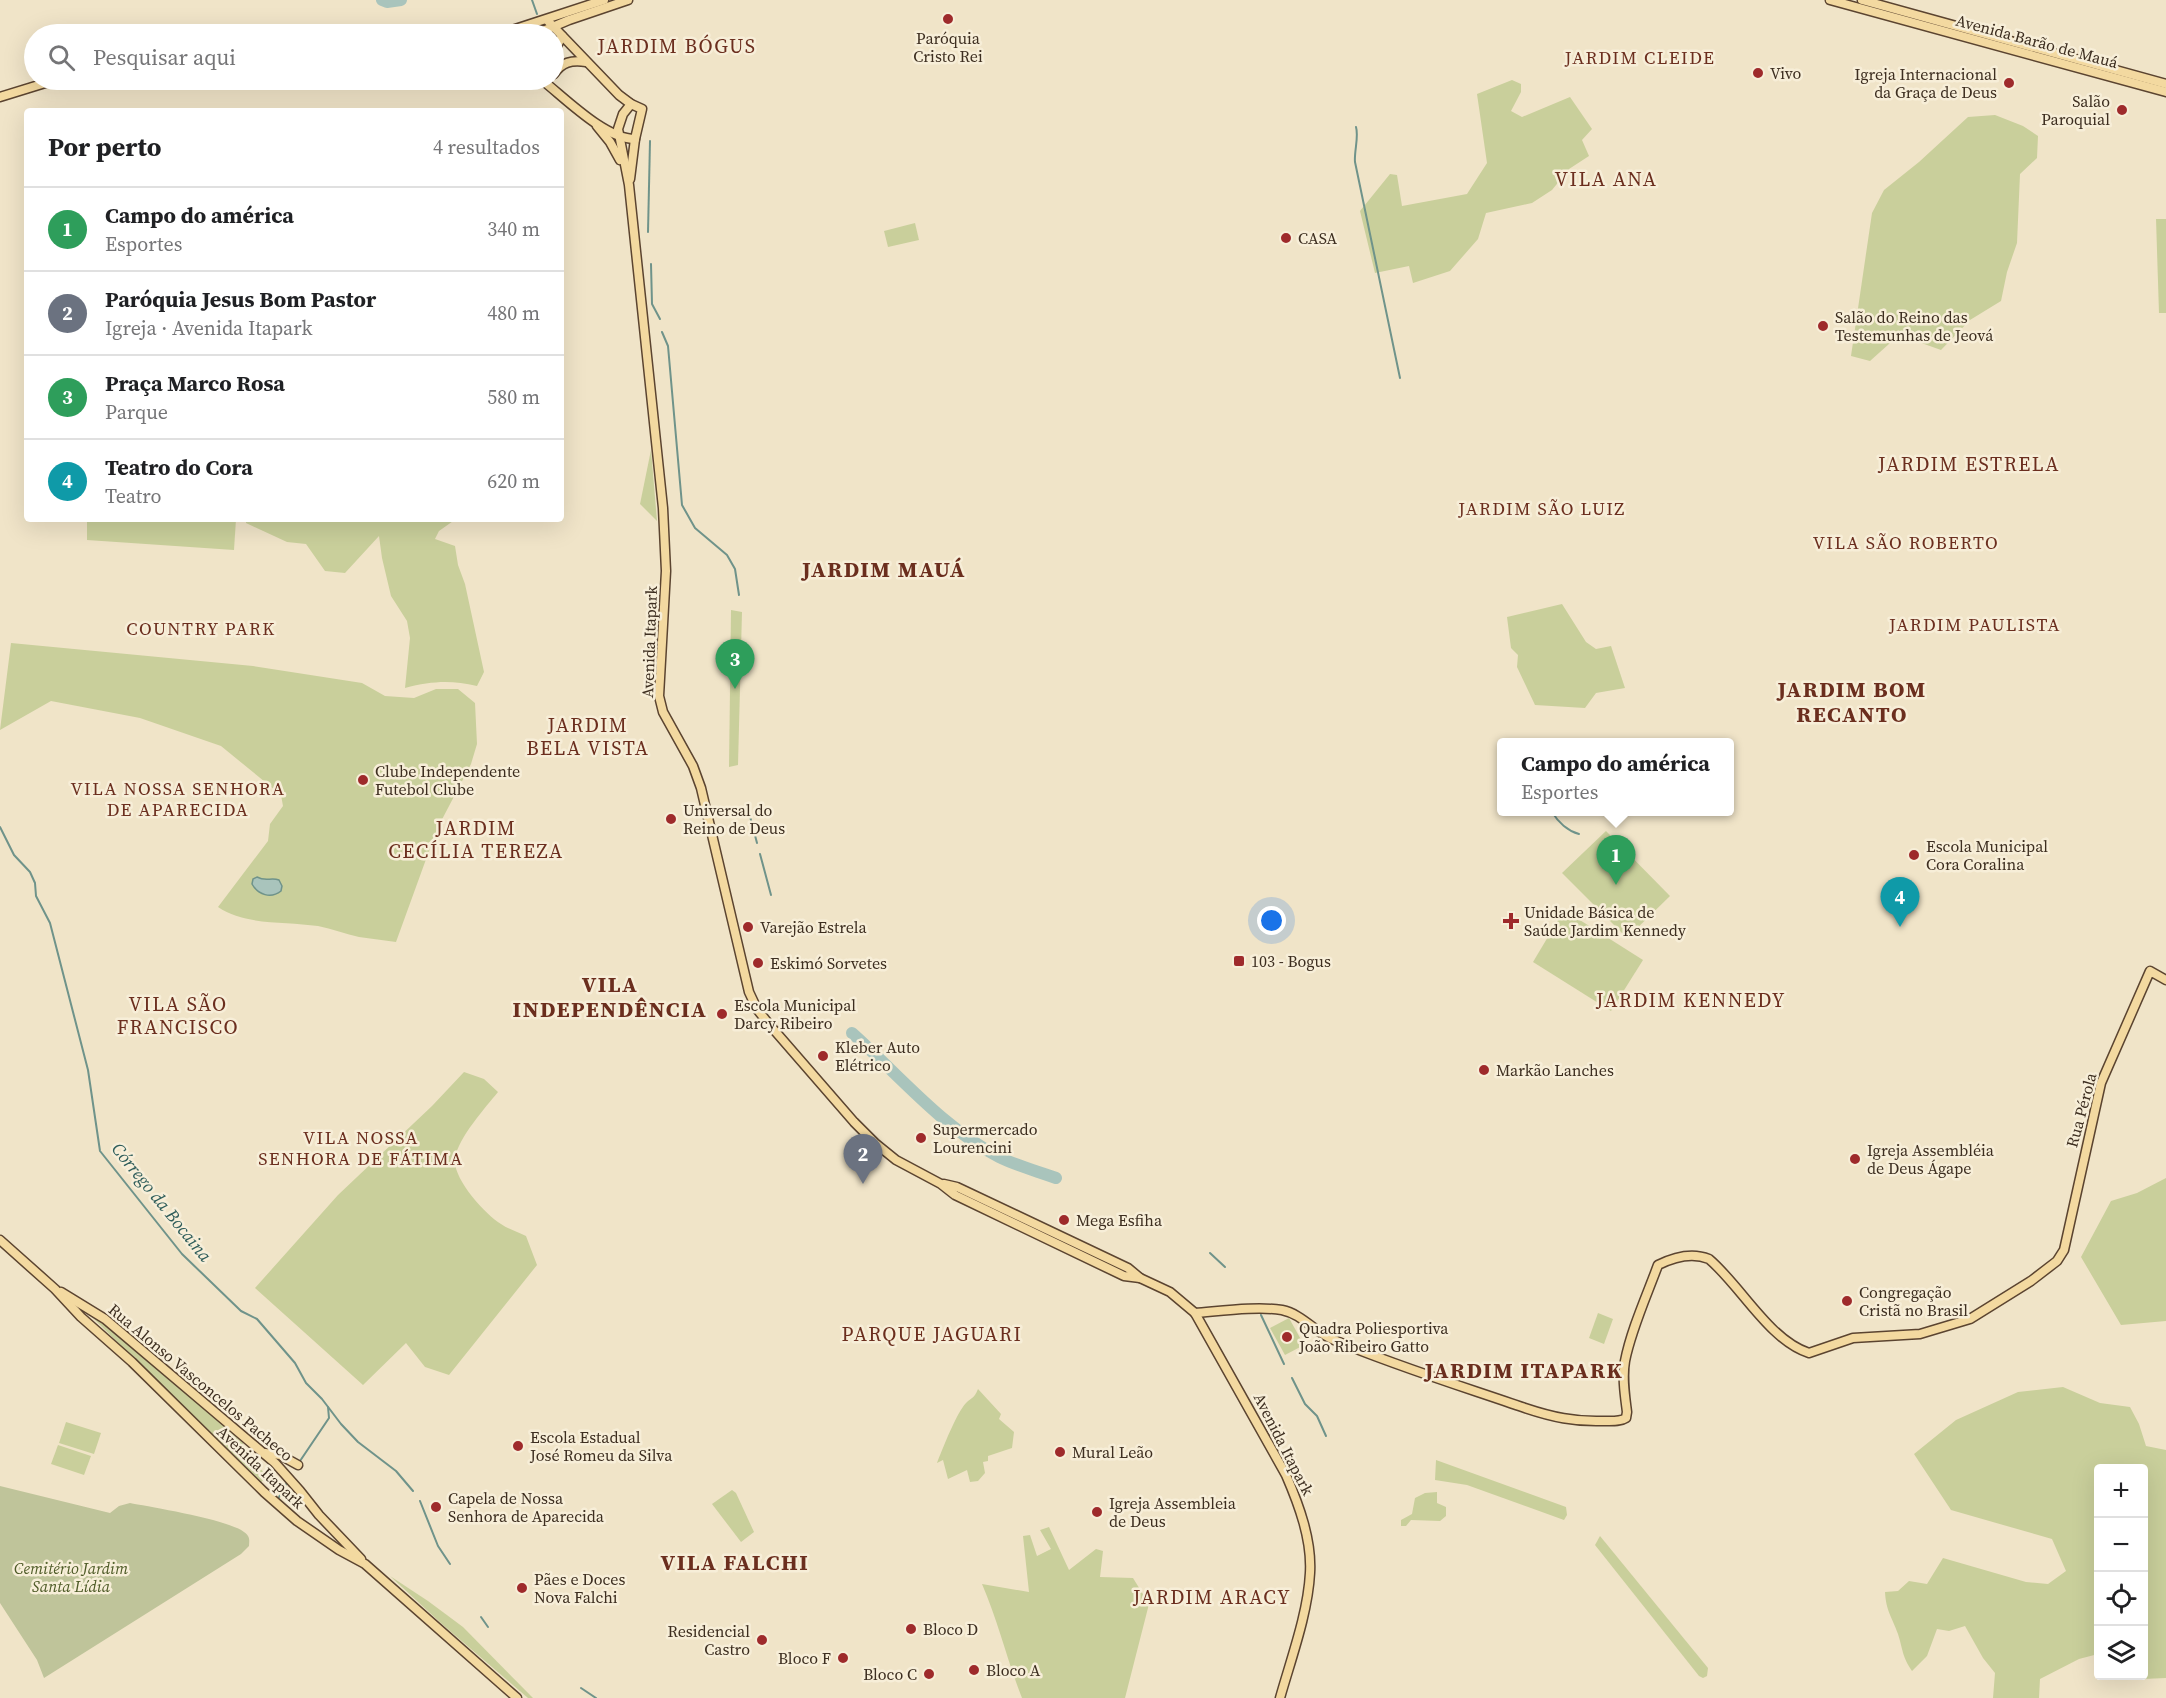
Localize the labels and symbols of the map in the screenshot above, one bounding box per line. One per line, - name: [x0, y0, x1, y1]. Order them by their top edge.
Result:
- street label: Avenida Barão de Mauá: [1954, 9, 2121, 73]
- marker: Paróquia Cristo Rei: [941, 12, 955, 26]
- place label: Paróquia Cristo Rei: [913, 27, 983, 67]
- district label: JARDIM BÓGUS: [597, 32, 756, 60]
- district label: JARDIM CLEIDE: [1564, 45, 1715, 70]
- place label: Vivo: [1770, 62, 1802, 84]
- place label: Igreja Internacional da Graça de Deus: [1855, 63, 1997, 103]
- marker: Vivo: [1751, 66, 1765, 80]
- marker: Igreja Internacional da Graça de Deus: [2002, 76, 2016, 90]
- place label: Salão Paroquial: [2041, 90, 2110, 130]
- marker: Salão Paroquial: [2115, 103, 2129, 117]
- district label: VILA ANA: [1555, 165, 1658, 193]
- place label: CASA: [1298, 227, 1338, 249]
- marker: CASA: [1279, 231, 1293, 245]
- place label: Salão do Reino das Testemunhas de Jeová: [1835, 306, 1994, 346]
- marker: Salão do Reino das Testemunhas de Jeová: [1816, 319, 1830, 333]
- district label: JARDIM ESTRELA: [1877, 450, 2060, 478]
- district label: JARDIM SÃO LUIZ: [1457, 496, 1626, 521]
- district label: VILA SÃO ROBERTO: [1813, 530, 1999, 555]
- district label: JARDIM MAUÁ: [800, 554, 966, 584]
- street label: Avenida Itapark: [636, 585, 662, 699]
- district label: JARDIM PAULISTA: [1888, 612, 2061, 637]
- district label: COUNTRY PARK: [126, 616, 276, 641]
- pin: 3: [716, 640, 754, 689]
- district label: JARDIM BOM RECANTO: [1775, 674, 1927, 729]
- district label: JARDIM BELA VISTA: [526, 711, 650, 762]
- place label: Clube Independente Futebol Clube: [375, 760, 520, 800]
- marker: Clube Independente Futebol Clube: [356, 773, 370, 787]
- district label: VILA NOSSA SENHORA DE APARECIDA: [70, 776, 286, 822]
- place label: Universal do Reino de Deus: [683, 799, 785, 839]
- marker: Universal do Reino de Deus: [664, 812, 678, 826]
- district label: JARDIM CECÍLIA TEREZA: [388, 814, 564, 865]
- place label: Escola Municipal Cora Coralina: [1926, 835, 2048, 875]
- pin: 1: [1596, 836, 1636, 885]
- marker: Escola Municipal Cora Coralina: [1907, 848, 1921, 862]
- pin: 4: [1880, 878, 1920, 927]
- place label: Unidade Básica de Saúde Jardim Kennedy: [1524, 901, 1687, 941]
- your location: [1257, 906, 1286, 935]
- marker: Unidade Básica de Saúde Jardim Kennedy: [1502, 912, 1520, 930]
- place label: Varejão Estrela: [760, 916, 867, 938]
- marker: Varejão Estrela: [741, 920, 755, 934]
- place label: 103 - Bogus: [1251, 950, 1331, 972]
- place label: Eskimó Sorvetes: [770, 952, 887, 974]
- marker: 103 - Bogus: [1232, 954, 1246, 968]
- marker: Eskimó Sorvetes: [751, 956, 765, 970]
- district label: VILA INDEPENDÊNCIA: [513, 969, 707, 1024]
- district label: JARDIM KENNEDY: [1595, 986, 1786, 1014]
- district label: VILA SÃO FRANCISCO: [117, 990, 239, 1041]
- place label: Escola Municipal Darcy Ribeiro: [734, 994, 856, 1034]
- marker: Escola Municipal Darcy Ribeiro: [715, 1007, 729, 1021]
- place label: Kleber Auto Elétrico: [835, 1036, 920, 1076]
- marker: Kleber Auto Elétrico: [816, 1049, 830, 1063]
- place label: Markão Lanches: [1496, 1059, 1614, 1081]
- marker: Markão Lanches: [1477, 1063, 1491, 1077]
- street label: Rua Pérola: [2060, 1069, 2102, 1150]
- place label: Supermercado Lourencini: [933, 1118, 1038, 1158]
- district label: VILA NOSSA SENHORA DE FÁTIMA: [258, 1125, 464, 1171]
- marker: Supermercado Lourencini: [914, 1131, 928, 1145]
- pin: 2: [844, 1134, 882, 1184]
- water label: Córrego da Bocaina: [106, 1137, 218, 1267]
- place label: Igreja Assembléia de Deus Ágape: [1867, 1139, 1995, 1179]
- marker: Igreja Assembléia de Deus Ágape: [1848, 1152, 1862, 1166]
- place label: Mega Esfiha: [1076, 1209, 1163, 1231]
- marker: Mega Esfiha: [1057, 1213, 1071, 1227]
- place label: Congregação Cristã no Brasil: [1859, 1281, 1968, 1321]
- marker: Congregação Cristã no Brasil: [1840, 1294, 1854, 1308]
- street label: Rua Alonso Vasconcelos Pacheco: [104, 1298, 298, 1466]
- place label: Quadra Poliesportiva João Ribeiro Gatto: [1298, 1317, 1449, 1357]
- district label: PARQUE JAGUARI: [842, 1320, 1022, 1348]
- marker: Quadra Poliesportiva João Ribeiro Gatto: [1280, 1330, 1294, 1344]
- district label: JARDIM ITAPARK: [1423, 1355, 1623, 1385]
- street label: Avenida Itapark: [1249, 1389, 1319, 1499]
- street label: Avenida Itapark: [212, 1421, 310, 1514]
- place label: Escola Estadual José Romeu da Silva: [529, 1426, 673, 1466]
- marker: Escola Estadual José Romeu da Silva: [511, 1439, 525, 1453]
- place label: Mural Leão: [1072, 1441, 1153, 1463]
- marker: Mural Leão: [1053, 1445, 1067, 1459]
- place label: Capela de Nossa Senhora de Aparecida: [448, 1487, 605, 1527]
- place label: Igreja Assembleia de Deus: [1109, 1492, 1237, 1532]
- marker: Capela de Nossa Senhora de Aparecida: [429, 1500, 443, 1514]
- marker: Igreja Assembleia de Deus: [1090, 1505, 1104, 1519]
- district label: VILA FALCHI: [661, 1547, 809, 1577]
- park label: Cemitério Jardim Santa Lídia: [14, 1557, 128, 1597]
- place label: Pães e Doces Nova Falchi: [534, 1568, 625, 1608]
- marker: Pães e Doces Nova Falchi: [515, 1581, 529, 1595]
- district label: JARDIM ARACY: [1132, 1583, 1291, 1611]
- place label: Bloco D: [923, 1618, 978, 1640]
- place label: Residencial Castro: [667, 1620, 750, 1660]
- marker: Bloco D: [904, 1622, 918, 1636]
- marker: Residencial Castro: [755, 1633, 769, 1647]
- place label: Bloco F: [778, 1647, 831, 1669]
- marker: Bloco F: [836, 1651, 850, 1665]
- place label: Bloco A: [986, 1659, 1041, 1681]
- place label: Bloco C: [863, 1663, 917, 1685]
- marker: Bloco A: [967, 1663, 981, 1677]
- marker: Bloco C: [922, 1667, 936, 1681]

